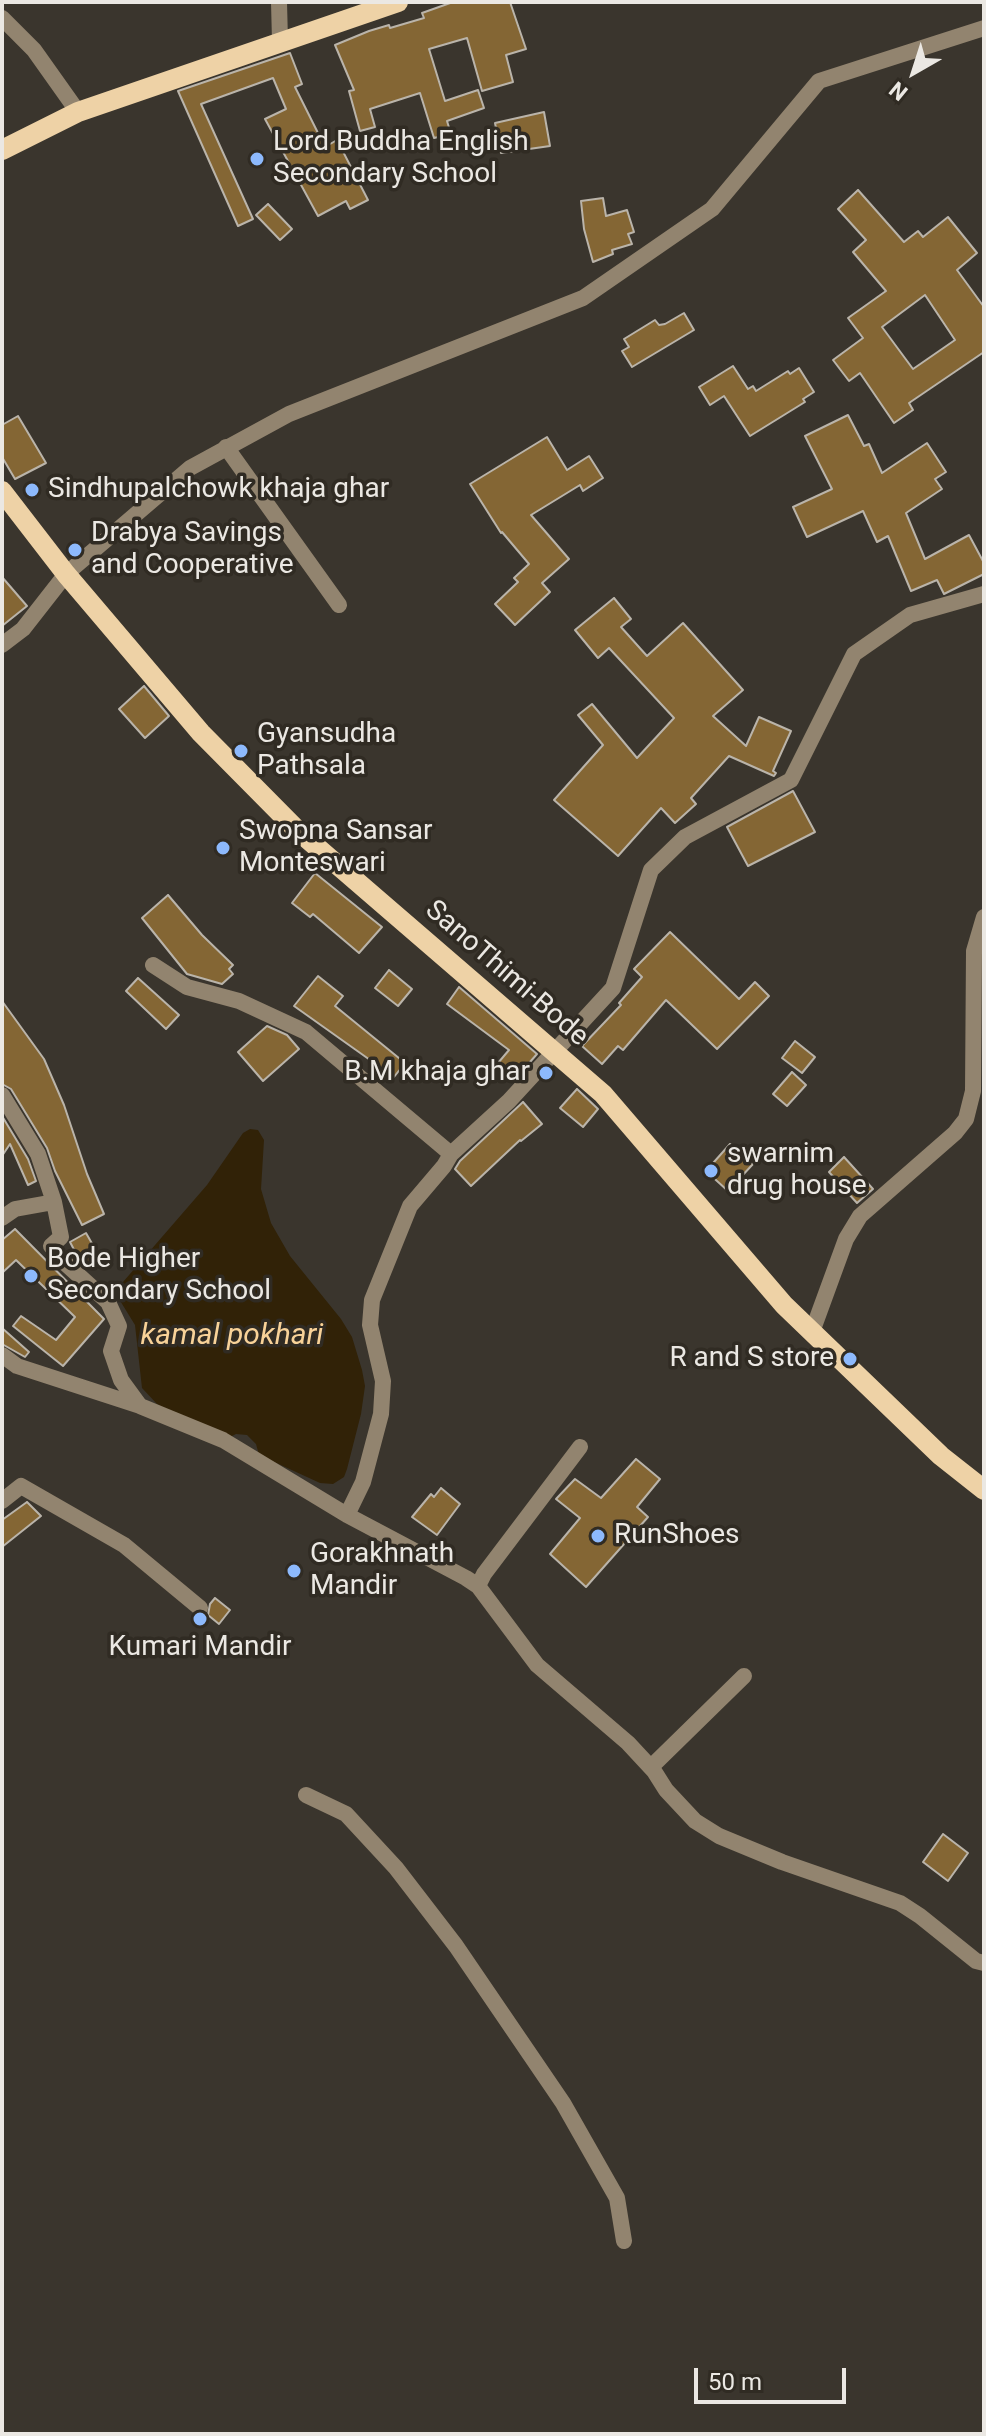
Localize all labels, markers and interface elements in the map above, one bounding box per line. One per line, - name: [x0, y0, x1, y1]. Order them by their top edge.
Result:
- north arrow: [874, 32, 954, 112]
- text: N: [885, 76, 912, 106]
- place label: Lord Buddha English Secondary School: [273, 126, 529, 192]
- marker: Lord Buddha English Secondary School: [248, 150, 266, 168]
- place label: Sindhupalchowk khaja ghar: [48, 473, 389, 507]
- marker: Sindhupalchowk khaja ghar: [23, 481, 41, 499]
- place label: Drabya Savings and Cooperative: [91, 517, 294, 583]
- marker: Drabya Savings and Cooperative: [66, 541, 84, 559]
- place label: Gyansudha Pathsala: [257, 718, 396, 784]
- marker: Gyansudha Pathsala: [232, 742, 250, 760]
- place label: Swopna Sansar Monteswari: [239, 815, 432, 881]
- marker: Swopna Sansar Monteswari: [214, 839, 232, 857]
- street label: SanoThimi-Bode: [417, 894, 595, 1054]
- place label: B.M khaja ghar: [344, 1056, 530, 1090]
- marker: B.M khaja ghar: [537, 1064, 555, 1082]
- place label: swarnim drug house: [727, 1138, 867, 1204]
- marker: swarnim drug house: [702, 1162, 720, 1180]
- place label: Bode Higher Secondary School: [47, 1243, 271, 1309]
- marker: Bode Higher Secondary School: [22, 1267, 40, 1285]
- water label: kamal pokhari: [141, 1318, 323, 1354]
- place label: R and S store: [669, 1342, 834, 1376]
- marker: R and S store: [841, 1350, 859, 1368]
- place label: RunShoes: [614, 1519, 739, 1553]
- marker: RunShoes: [589, 1527, 607, 1545]
- place label: Gorakhnath Mandir: [310, 1538, 454, 1604]
- marker: Gorakhnath Mandir: [285, 1562, 303, 1580]
- marker: Kumari Mandir: [191, 1610, 209, 1628]
- place label: Kumari Mandir: [109, 1631, 291, 1665]
- scale bar: [698, 2352, 850, 2402]
- text: 50 m: [708, 2368, 762, 2396]

